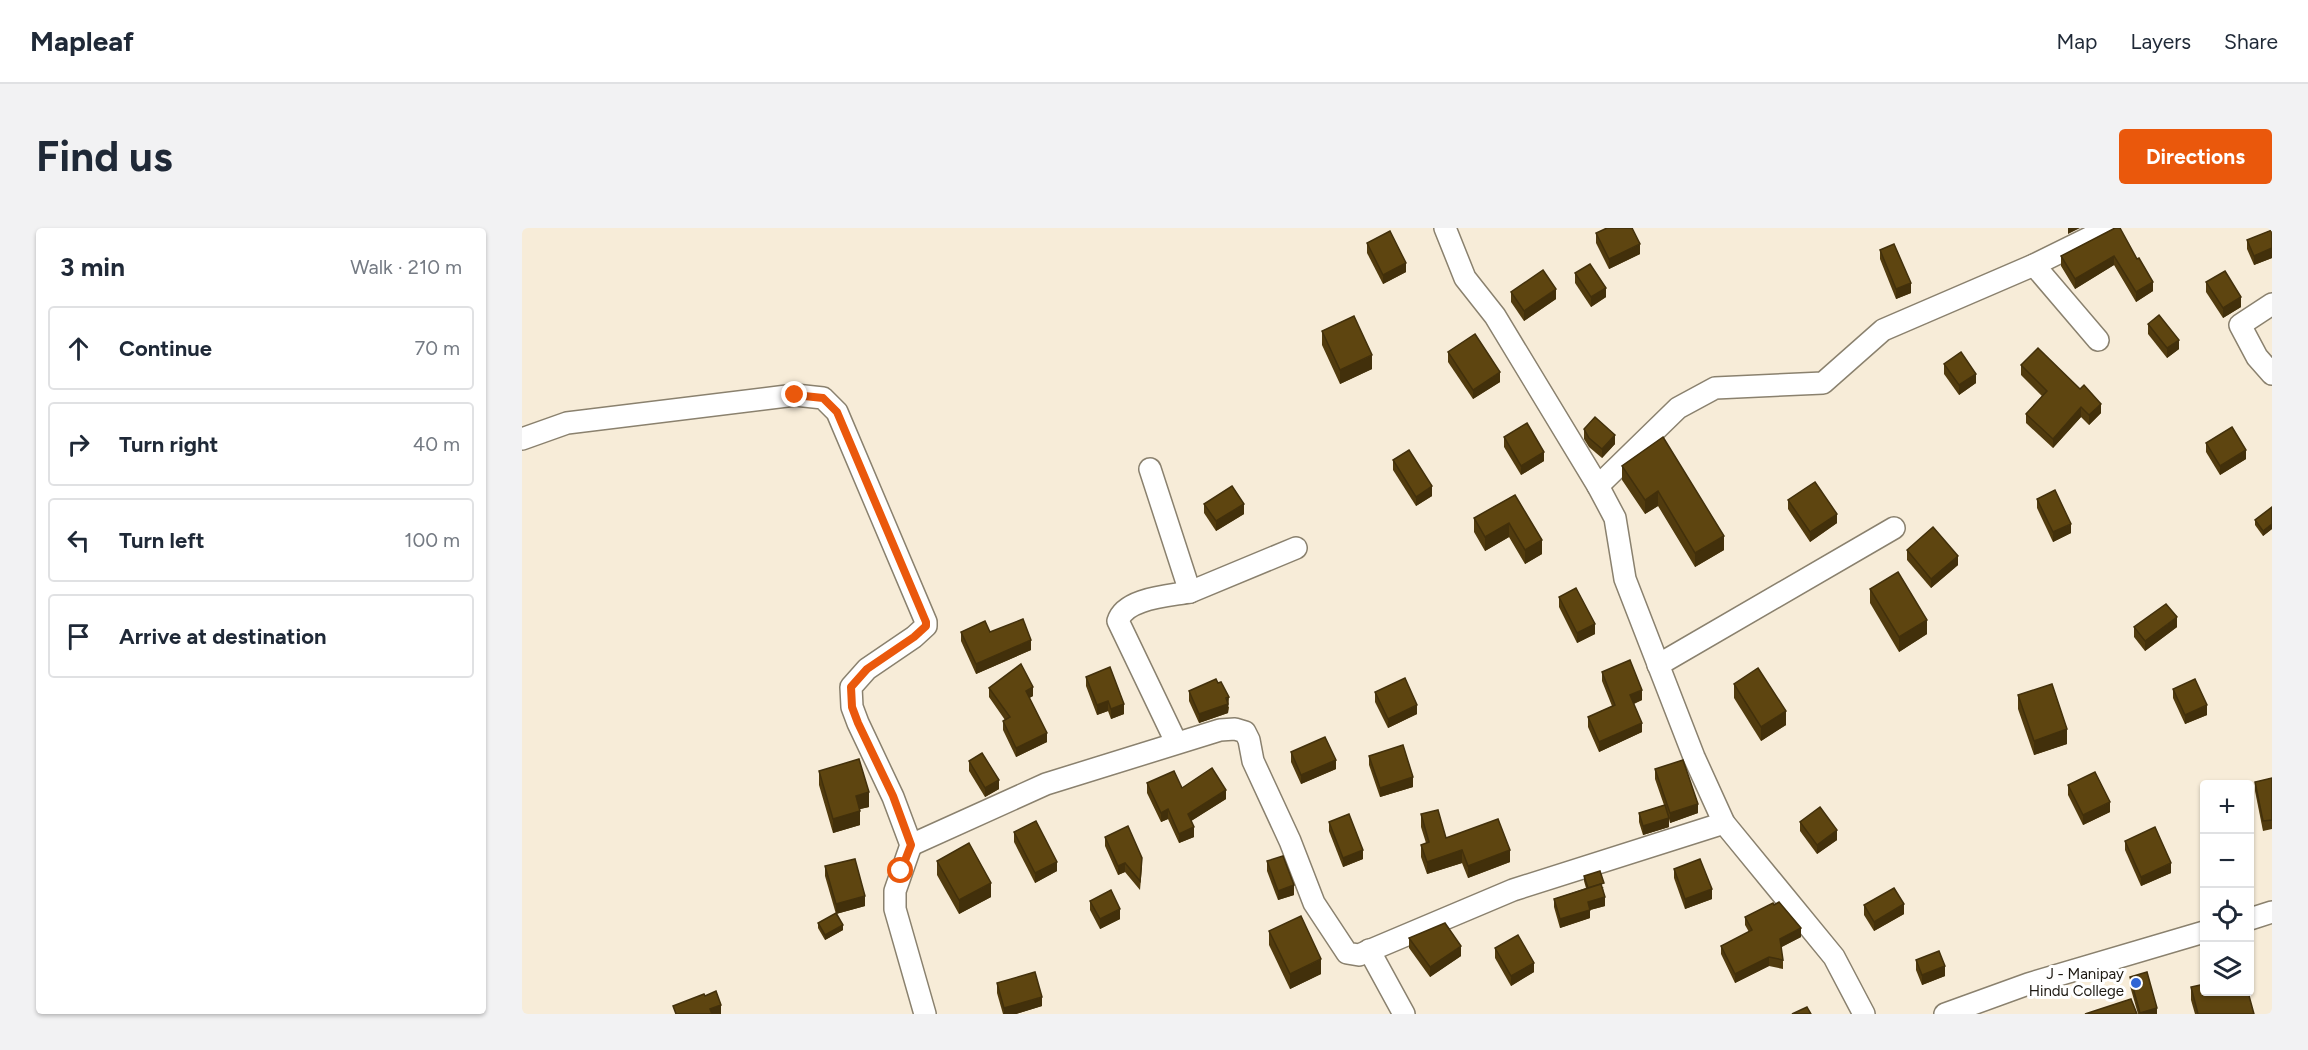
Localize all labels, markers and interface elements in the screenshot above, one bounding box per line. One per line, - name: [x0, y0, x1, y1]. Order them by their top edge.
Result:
- text: Mapleaf: [30, 24, 134, 58]
- text: Map: [2057, 29, 2097, 54]
- text: Layers: [2130, 29, 2191, 54]
- text: Share: [2224, 29, 2278, 54]
- button: Directions: [2119, 129, 2272, 184]
- text: Find us: [36, 131, 173, 182]
- text: 3 min: [60, 251, 125, 283]
- text: Walk · 210 m: [350, 255, 462, 279]
- icon: ahead: [62, 332, 95, 365]
- text: Continue: [119, 335, 212, 362]
- text: 70 m: [414, 336, 460, 360]
- route end: [781, 381, 807, 407]
- icon: right: [62, 428, 95, 461]
- text: Turn right: [119, 431, 218, 458]
- text: 40 m: [413, 432, 460, 456]
- icon: left: [62, 524, 95, 557]
- text: Turn left: [119, 527, 205, 554]
- text: 100 m: [404, 528, 460, 552]
- icon: arrive: [62, 620, 95, 653]
- text: Arrive at destination: [119, 623, 327, 650]
- map controls: [2200, 780, 2254, 996]
- button: +: [2200, 780, 2254, 834]
- button: −: [2200, 834, 2254, 888]
- route start: [887, 857, 913, 883]
- button: locate: [2200, 888, 2254, 942]
- button: layers: [2200, 942, 2254, 996]
- place label: J - Manipay Hindu College: [2029, 965, 2124, 1000]
- marker: J - Manipay Hindu College: [2129, 976, 2143, 990]

